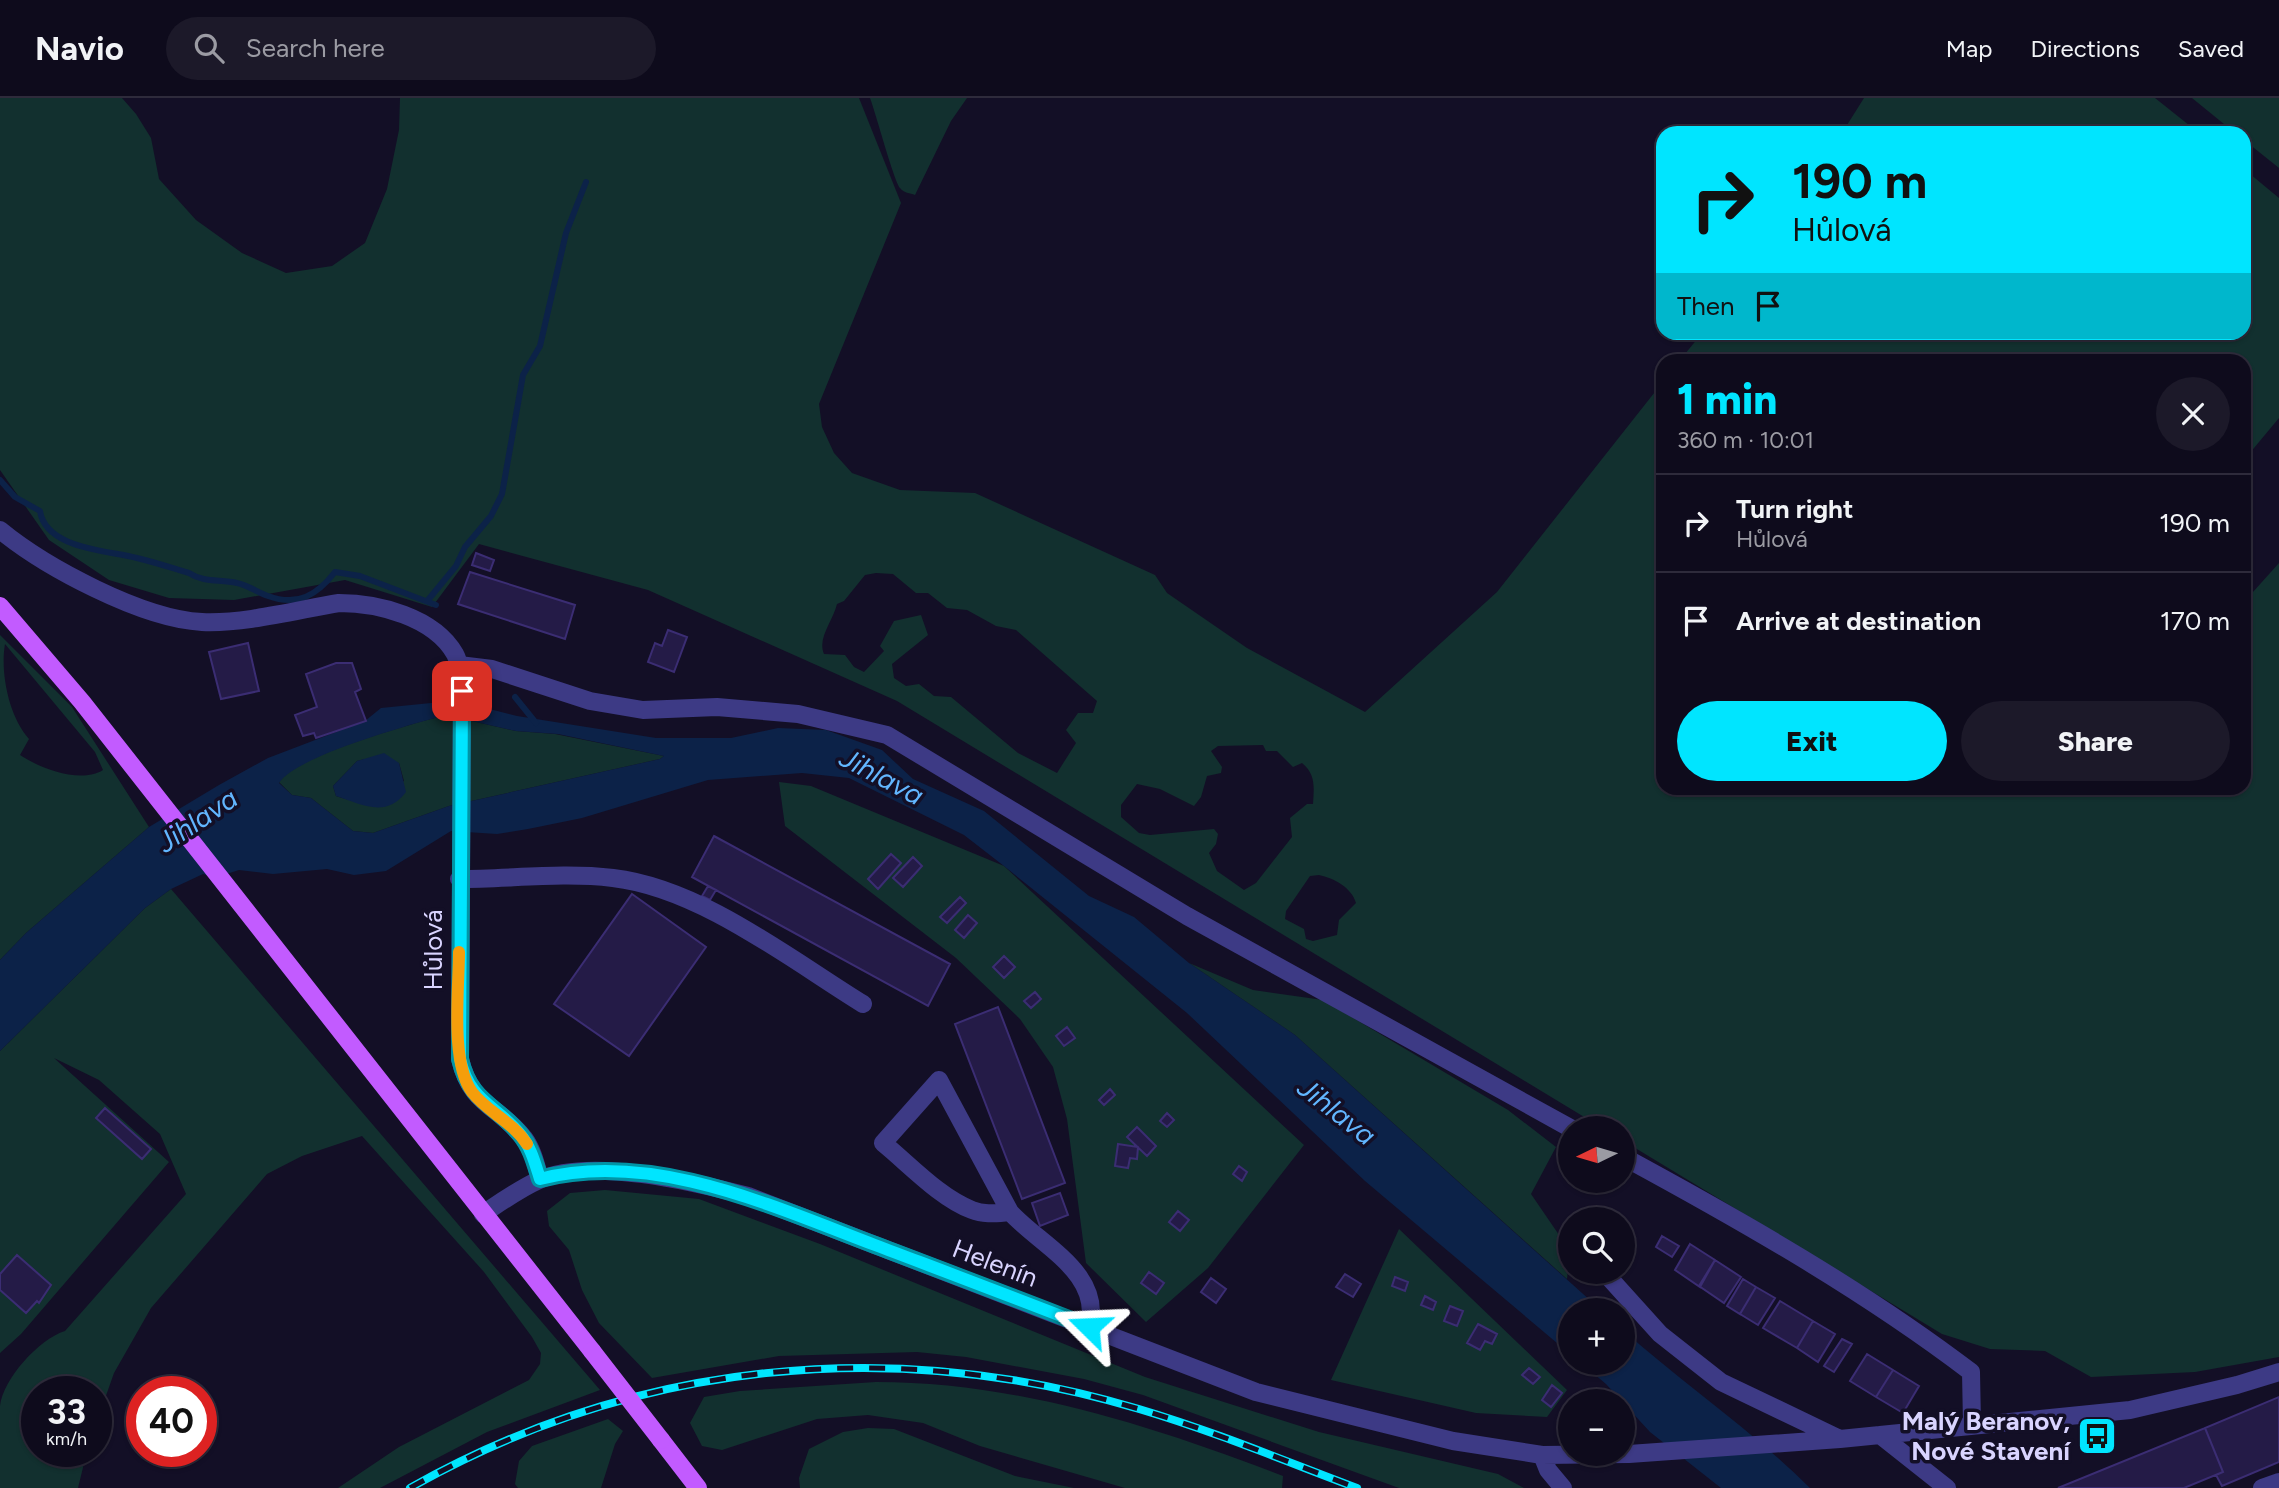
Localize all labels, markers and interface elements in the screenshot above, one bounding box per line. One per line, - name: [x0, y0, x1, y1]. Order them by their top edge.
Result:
- search box: [166, 17, 656, 80]
- text: Navio: [35, 29, 124, 68]
- icon: search: [190, 29, 228, 67]
- text: Search here: [246, 32, 385, 64]
- text: Map: [1946, 34, 1992, 63]
- text: Directions: [2030, 34, 2140, 63]
- text: Saved: [2178, 34, 2244, 63]
- text: 190 m: [1792, 151, 1927, 210]
- icon: right: [1677, 154, 1768, 245]
- text: Hůlová: [1792, 211, 1892, 249]
- icon: arrive: [1749, 287, 1787, 325]
- text: Then: [1677, 290, 1735, 322]
- text: 1 min: [1677, 374, 1777, 425]
- button: close: [2156, 377, 2230, 451]
- text: 360 m · 10:01: [1677, 426, 1814, 454]
- text: Turn right: [1736, 493, 1853, 525]
- icon: right: [1677, 504, 1715, 542]
- text: 190 m: [2159, 507, 2230, 539]
- text: Hůlová: [1736, 525, 1808, 553]
- icon: arrive: [1677, 602, 1715, 640]
- text: Arrive at destination: [1736, 605, 1981, 637]
- text: 170 m: [2160, 605, 2230, 637]
- pin: [432, 661, 492, 721]
- icon: arrive: [443, 672, 481, 710]
- button: Exit: [1677, 701, 1947, 781]
- button: Share: [1961, 701, 2230, 781]
- water label: Jihlava: [833, 739, 930, 812]
- water label: Jihlava: [149, 781, 244, 860]
- street label: Hůlová: [417, 910, 449, 990]
- water label: Jihlava: [1290, 1069, 1383, 1152]
- north arrow: [1558, 1116, 1634, 1194]
- map controls: [1558, 1116, 1635, 1466]
- button: search: [1558, 1207, 1635, 1284]
- street label: Helenín: [948, 1232, 1042, 1294]
- position arrow: [1052, 1290, 1126, 1364]
- button: +: [1558, 1298, 1635, 1375]
- speed limit sign: 40: [126, 1376, 217, 1467]
- button: −: [1558, 1389, 1635, 1466]
- text: 33: [47, 1391, 86, 1433]
- place label: Malý Beranov, Nové Stavení: [1902, 1405, 2072, 1467]
- bus stop icon: Malý Beranov, Nové Stavení: [2076, 1415, 2118, 1457]
- text: km/h: [46, 1428, 87, 1450]

